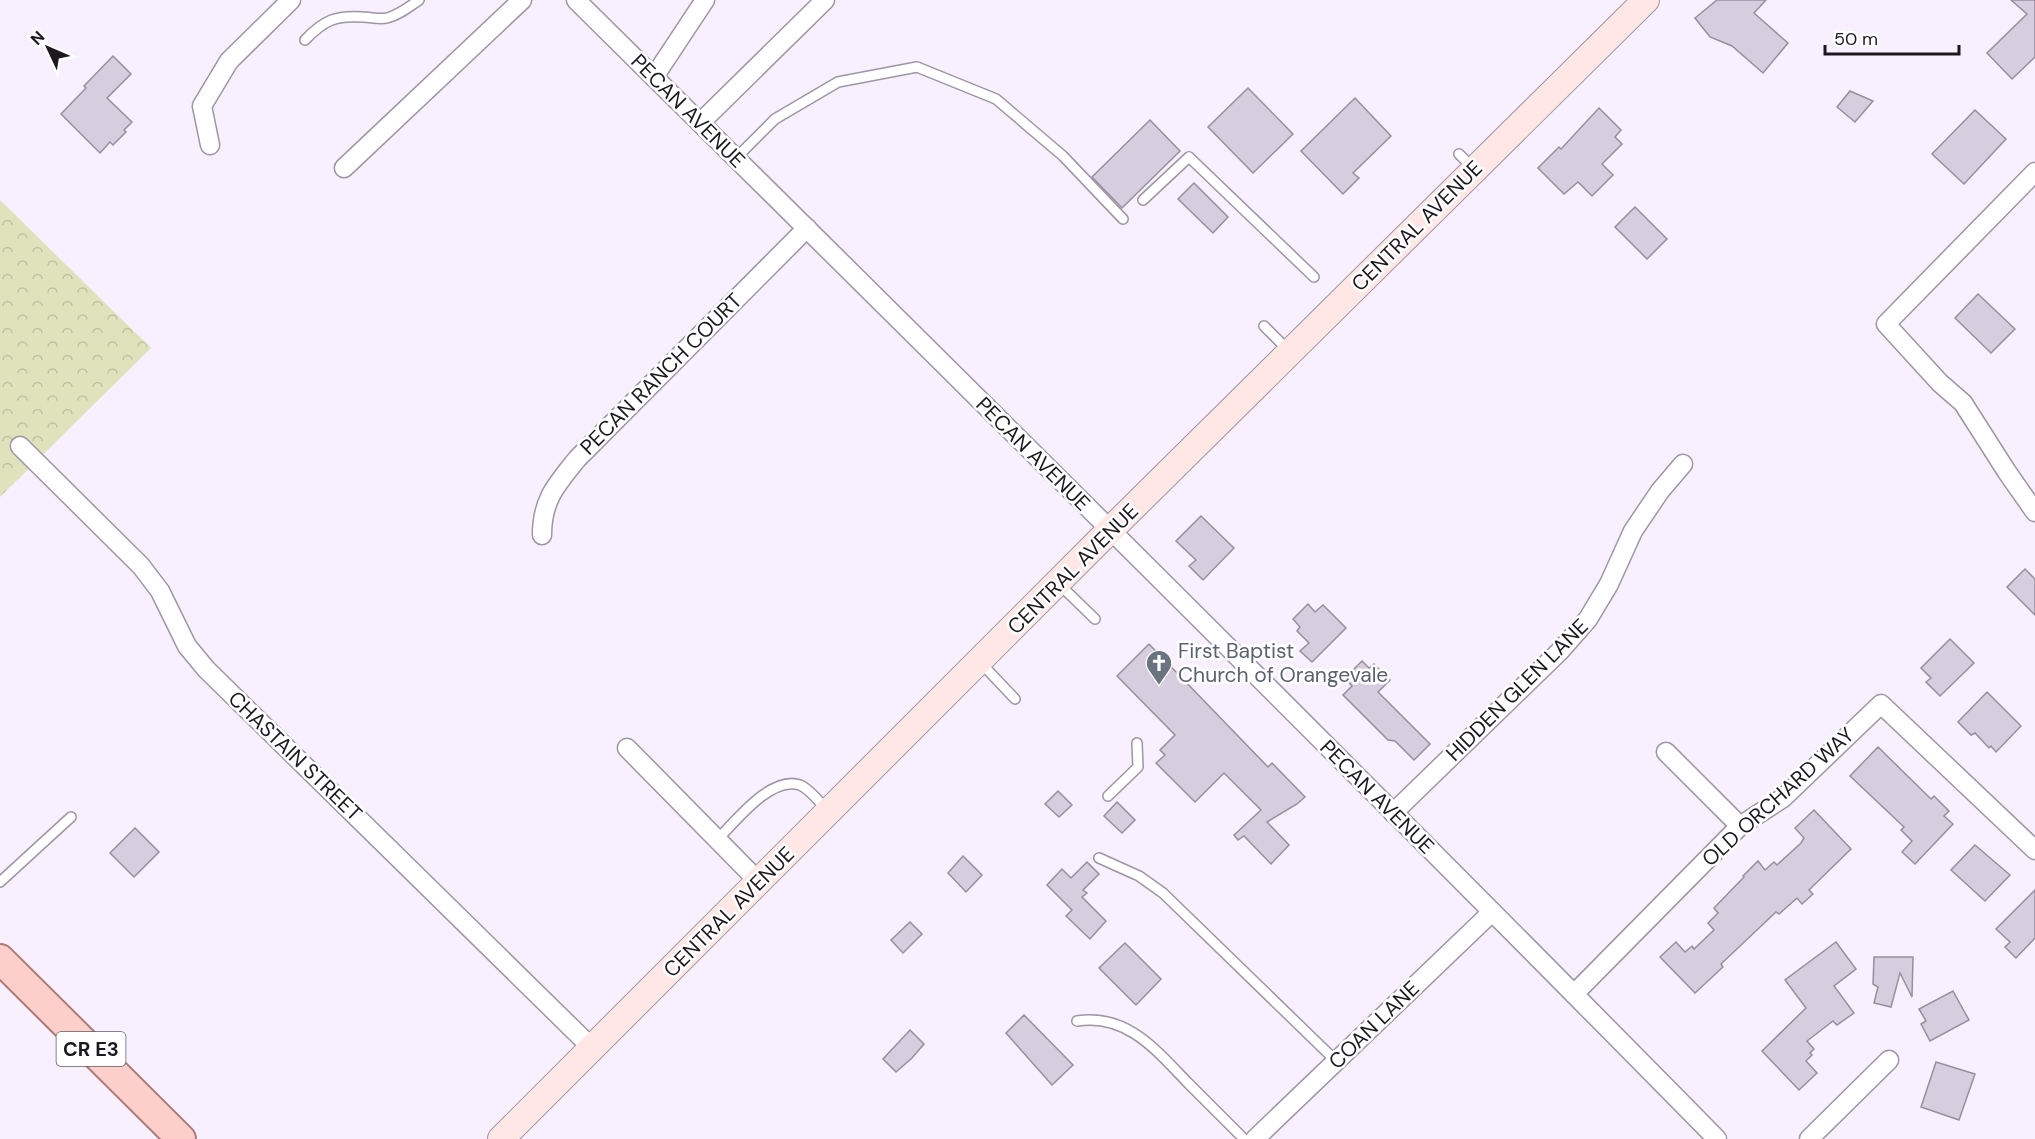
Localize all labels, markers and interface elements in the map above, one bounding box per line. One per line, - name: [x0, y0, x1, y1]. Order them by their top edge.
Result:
- north arrow: [18, 18, 78, 78]
- scale bar: [1825, 18, 1958, 56]
- text: N: [26, 26, 49, 49]
- text: 50 m: [1834, 27, 1878, 51]
- street label: PECAN AVENUE: [625, 48, 751, 174]
- street label: CENTRAL AVENUE: [1345, 154, 1489, 298]
- street label: PECAN RANCH COURT: [574, 287, 748, 461]
- street label: PECAN AVENUE: [970, 391, 1096, 517]
- street label: CENTRAL AVENUE: [1001, 497, 1145, 641]
- street label: HIDDEN GLEN LANE: [1440, 613, 1594, 767]
- place label: First Baptist Church of Orangevale: [1178, 637, 1388, 689]
- church icon: First Baptist Church of Orangevale: [1144, 648, 1174, 686]
- street label: CHASTAIN STREET: [222, 685, 368, 827]
- street label: OLD ORCHARD WAY: [1696, 721, 1860, 873]
- street label: PECAN AVENUE: [1314, 734, 1440, 860]
- street label: CENTRAL AVENUE: [657, 840, 801, 984]
- street label: COAN LANE: [1323, 975, 1425, 1075]
- road number: CR E3: [56, 1032, 125, 1066]

